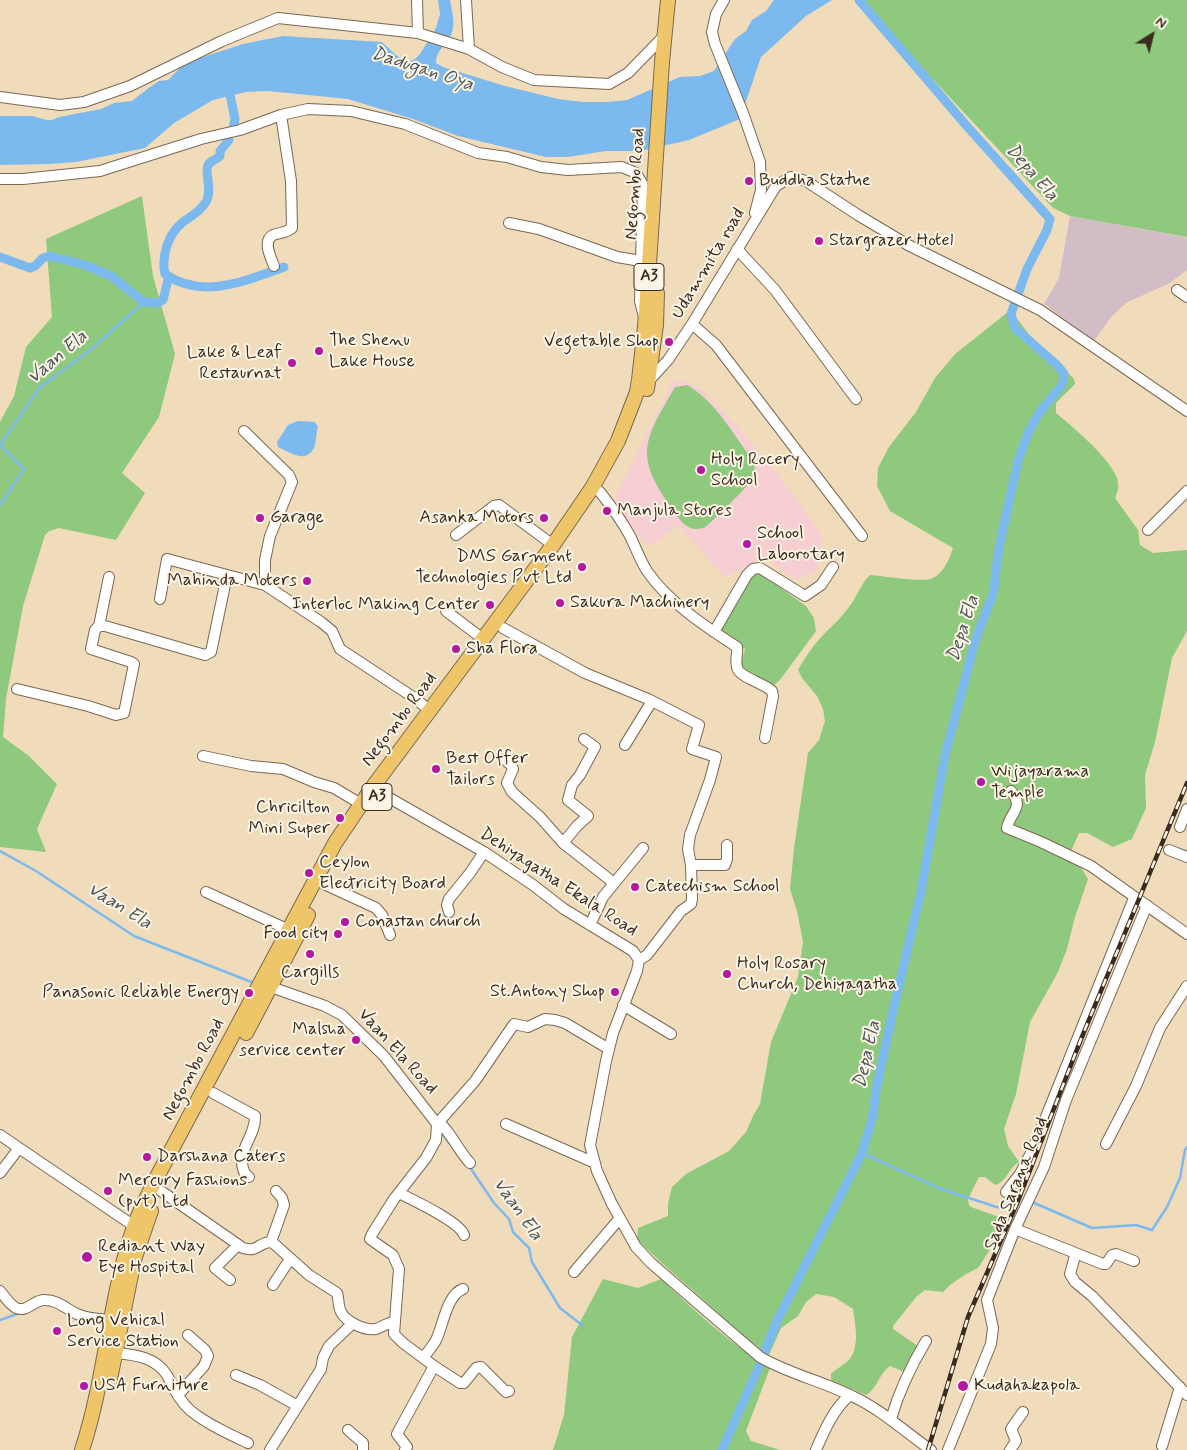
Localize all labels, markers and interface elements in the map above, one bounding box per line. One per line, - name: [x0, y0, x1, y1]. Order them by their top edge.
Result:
- north arrow: [1127, 10, 1177, 60]
- text: N: [1152, 13, 1170, 33]
- water label: Dadugan Oya: [368, 43, 476, 97]
- street label: Negombo Road: [621, 127, 651, 241]
- water label: Depa Ela: [1000, 140, 1062, 206]
- place label: Buddha Statue: [759, 170, 871, 192]
- marker: Buddha Statue: [743, 175, 755, 187]
- street label: Udammita road: [667, 205, 751, 323]
- place label: Stargrazer Hotel: [829, 230, 953, 252]
- marker: Stargrazer Hotel: [813, 235, 825, 247]
- road number: A3: [634, 264, 664, 290]
- water label: Vaan Ela: [23, 326, 93, 390]
- place label: The Shenu Lake House: [329, 330, 415, 372]
- place label: Vegetable Shop: [544, 331, 659, 353]
- marker: Vegetable Shop: [663, 336, 675, 348]
- place label: Lake & Leaf Restaurnat: [187, 342, 282, 384]
- marker: The Shenu Lake House: [313, 345, 325, 357]
- marker: Lake & Leaf Restaurnat: [286, 357, 298, 369]
- place label: Holy Rocery School: [711, 449, 800, 492]
- marker: Holy Rocery School: [695, 464, 707, 476]
- place label: Manjula Stores: [617, 500, 732, 522]
- marker: Manjula Stores: [601, 505, 613, 517]
- place label: Garage: [270, 507, 324, 529]
- place label: Asanka Motors: [419, 507, 534, 529]
- marker: Garage: [254, 512, 266, 524]
- marker: Asanka Motors: [538, 512, 550, 524]
- place label: School Laborotary: [757, 523, 845, 566]
- marker: School Laborotary: [741, 538, 753, 550]
- place label: DMS Garment Technologies Pvt Ltd: [415, 546, 572, 588]
- marker: DMS Garment Technologies Pvt Ltd: [576, 561, 588, 573]
- place label: Mahinda Moters: [167, 570, 297, 592]
- marker: Mahinda Moters: [301, 575, 313, 587]
- place label: Sakura Machinery: [570, 592, 709, 614]
- water label: Depa Ela: [943, 593, 985, 665]
- place label: Interloc Making Center: [292, 594, 480, 616]
- marker: Sakura Machinery: [554, 597, 566, 609]
- marker: Interloc Making Center: [484, 599, 496, 611]
- place label: Sha Flora: [466, 638, 538, 660]
- marker: Sha Flora: [450, 643, 462, 655]
- street label: Negombo Road: [358, 669, 442, 771]
- place label: Best Offer Tailors: [446, 748, 528, 791]
- place label: Wijayarama Temple: [991, 761, 1089, 804]
- marker: Best Offer Tailors: [430, 763, 442, 775]
- marker: Wijayarama Temple: [975, 776, 987, 788]
- road number: A3: [362, 784, 392, 810]
- place label: Chricilton Mini Super: [248, 797, 330, 840]
- marker: Chricilton Mini Super: [334, 812, 346, 824]
- street label: Dehiyagatha Ekala Road: [475, 824, 641, 942]
- place label: Ceylon Electricity Board: [319, 852, 446, 894]
- marker: Ceylon Electricity Board: [303, 867, 315, 879]
- place label: Catechism School: [645, 876, 779, 898]
- water label: Vaan Ela: [83, 878, 155, 936]
- marker: Catechism School: [629, 881, 641, 893]
- place label: Conastan church: [355, 911, 481, 933]
- marker: Conastan church: [339, 916, 351, 928]
- place label: Food city: [264, 923, 328, 945]
- marker: Food city: [332, 928, 344, 940]
- marker: Cargills: [304, 948, 316, 960]
- place label: Holy Rosary Church, Dehiyagatha: [737, 953, 897, 996]
- place label: Cargills: [281, 962, 339, 984]
- marker: Holy Rosary Church, Dehiyagatha: [721, 968, 733, 980]
- place label: St.Antony Shop: [490, 981, 605, 1003]
- place label: Panasonic Reliable Energy: [42, 982, 239, 1004]
- marker: St.Antony Shop: [609, 986, 621, 998]
- marker: Panasonic Reliable Energy: [243, 987, 255, 999]
- street label: Vaan Ela Road: [353, 1004, 441, 1100]
- street label: Negombo Road: [158, 1015, 230, 1125]
- place label: Malsha service center: [239, 1019, 346, 1062]
- water label: Depa Ela: [849, 1019, 887, 1091]
- marker: Malsha service center: [350, 1034, 362, 1046]
- street label: Sada Sarana Road: [980, 1114, 1054, 1254]
- place label: Darshana Caters: [157, 1146, 286, 1168]
- marker: Darshana Caters: [141, 1151, 153, 1163]
- place label: Mercury Fashions (pvt) Ltd: [118, 1170, 247, 1212]
- water label: Vaan Ela: [487, 1174, 547, 1246]
- marker: Mercury Fashions (pvt) Ltd: [102, 1185, 114, 1197]
- place label: Rediant Way Eye Hospital: [98, 1236, 205, 1278]
- marker: Rediant Way Eye Hospital: [80, 1250, 94, 1264]
- place label: Long Vehical Service Station: [67, 1310, 179, 1352]
- marker: Long Vehical Service Station: [51, 1325, 63, 1337]
- place label: USA Furniture: [94, 1375, 209, 1397]
- place label: Kudahakapola: [974, 1375, 1080, 1397]
- marker: Kudahakapola: [956, 1379, 970, 1393]
- marker: USA Furniture: [78, 1380, 90, 1392]

